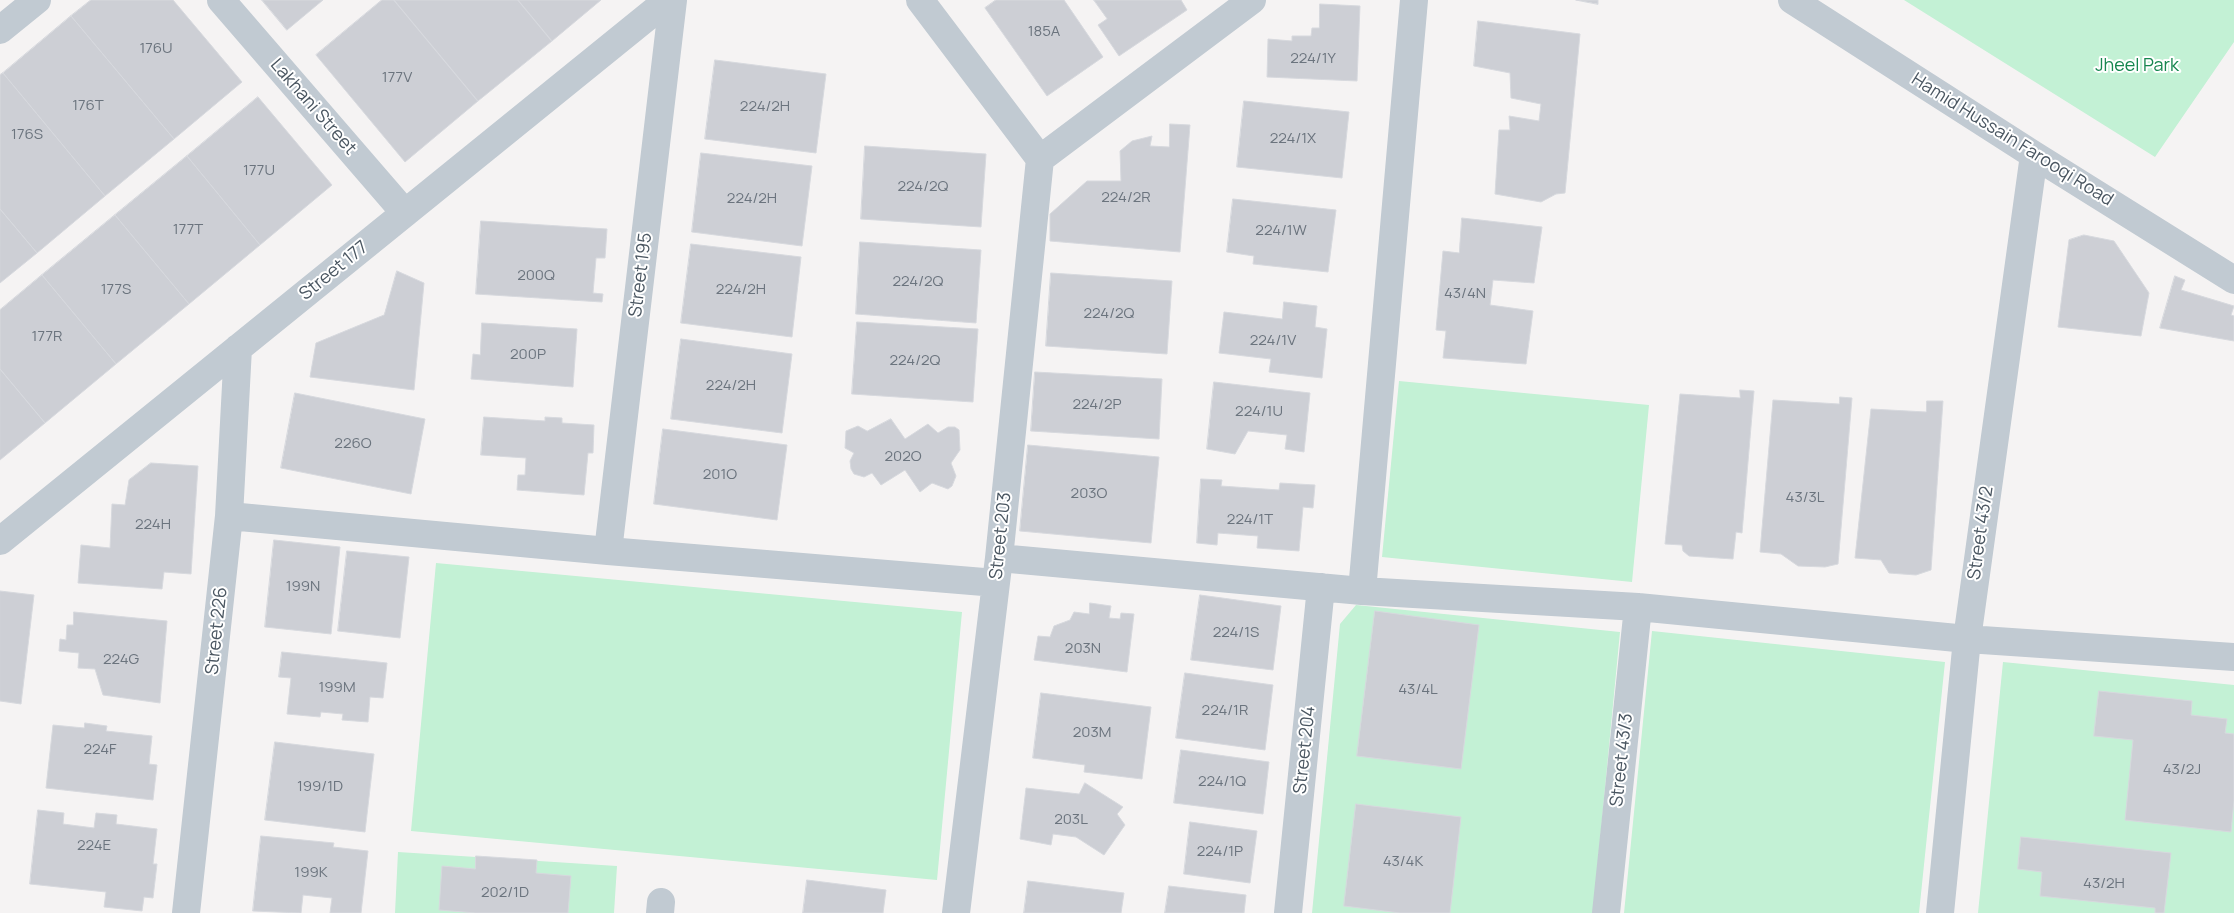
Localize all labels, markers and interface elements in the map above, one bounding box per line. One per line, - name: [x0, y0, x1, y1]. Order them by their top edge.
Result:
- house number: 185A: [1028, 23, 1060, 41]
- house number: 176U: [139, 40, 173, 58]
- house number: 224/1Y: [1290, 50, 1336, 68]
- street label: Lakhani Street: [265, 55, 361, 159]
- park label: Jheel Park: [2095, 55, 2179, 77]
- house number: 177V: [382, 69, 412, 87]
- street label: Hamid Hussain Farooqi Road: [1907, 69, 2117, 211]
- house number: 176T: [72, 97, 104, 115]
- house number: 224/2H: [740, 98, 790, 116]
- house number: 176S: [11, 126, 43, 144]
- house number: 224/1X: [1270, 130, 1316, 148]
- house number: 177U: [243, 162, 275, 180]
- house number: 224/2Q: [898, 178, 948, 196]
- house number: 224/2R: [1101, 189, 1151, 207]
- house number: 224/2H: [727, 190, 777, 208]
- house number: 177T: [173, 221, 203, 239]
- house number: 224/1W: [1255, 222, 1307, 240]
- street label: Street 195: [625, 231, 657, 319]
- street label: Street 177: [295, 237, 373, 305]
- house number: 200Q: [517, 267, 555, 285]
- house number: 224/2Q: [893, 273, 943, 291]
- house number: 177S: [101, 281, 131, 299]
- house number: 224/2H: [716, 281, 766, 299]
- house number: 43/4N: [1444, 285, 1486, 303]
- house number: 224/2Q: [1084, 305, 1134, 323]
- house number: 177R: [32, 328, 62, 346]
- house number: 224/1V: [1250, 332, 1296, 350]
- house number: 200P: [510, 346, 546, 364]
- house number: 224/2Q: [890, 352, 940, 370]
- house number: 224/2H: [706, 377, 756, 395]
- house number: 224/2P: [1072, 396, 1122, 414]
- house number: 224/1U: [1235, 403, 1283, 421]
- house number: 226O: [334, 435, 372, 453]
- house number: 202O: [884, 448, 922, 466]
- house number: 201O: [703, 466, 737, 484]
- house number: 203O: [1071, 485, 1107, 503]
- street label: Street 43/2: [1964, 485, 1998, 581]
- house number: 43/3L: [1786, 489, 1824, 507]
- street label: Street 203: [986, 491, 1016, 581]
- house number: 224/1T: [1227, 511, 1273, 529]
- house number: 224H: [135, 516, 171, 534]
- house number: 199N: [286, 578, 320, 596]
- street label: Street 226: [202, 586, 232, 676]
- house number: 224/1S: [1213, 624, 1259, 642]
- house number: 203N: [1065, 640, 1101, 658]
- house number: 224G: [103, 651, 139, 669]
- house number: 199M: [318, 679, 356, 697]
- house number: 43/4L: [1398, 681, 1438, 699]
- house number: 224/1R: [1202, 702, 1248, 720]
- street label: Street 204: [1290, 705, 1320, 795]
- street label: Street 43/3: [1606, 712, 1638, 808]
- house number: 203M: [1073, 724, 1111, 742]
- house number: 224F: [83, 741, 117, 759]
- house number: 43/2J: [2163, 761, 2201, 779]
- house number: 224/1Q: [1198, 773, 1246, 791]
- house number: 199/1D: [297, 778, 343, 796]
- house number: 203L: [1054, 811, 1088, 829]
- house number: 224E: [77, 837, 111, 855]
- house number: 224/1P: [1197, 843, 1243, 861]
- house number: 43/4K: [1383, 853, 1423, 871]
- house number: 199K: [294, 864, 328, 882]
- house number: 43/2H: [2083, 875, 2125, 893]
- house number: 202/1D: [481, 884, 529, 902]

